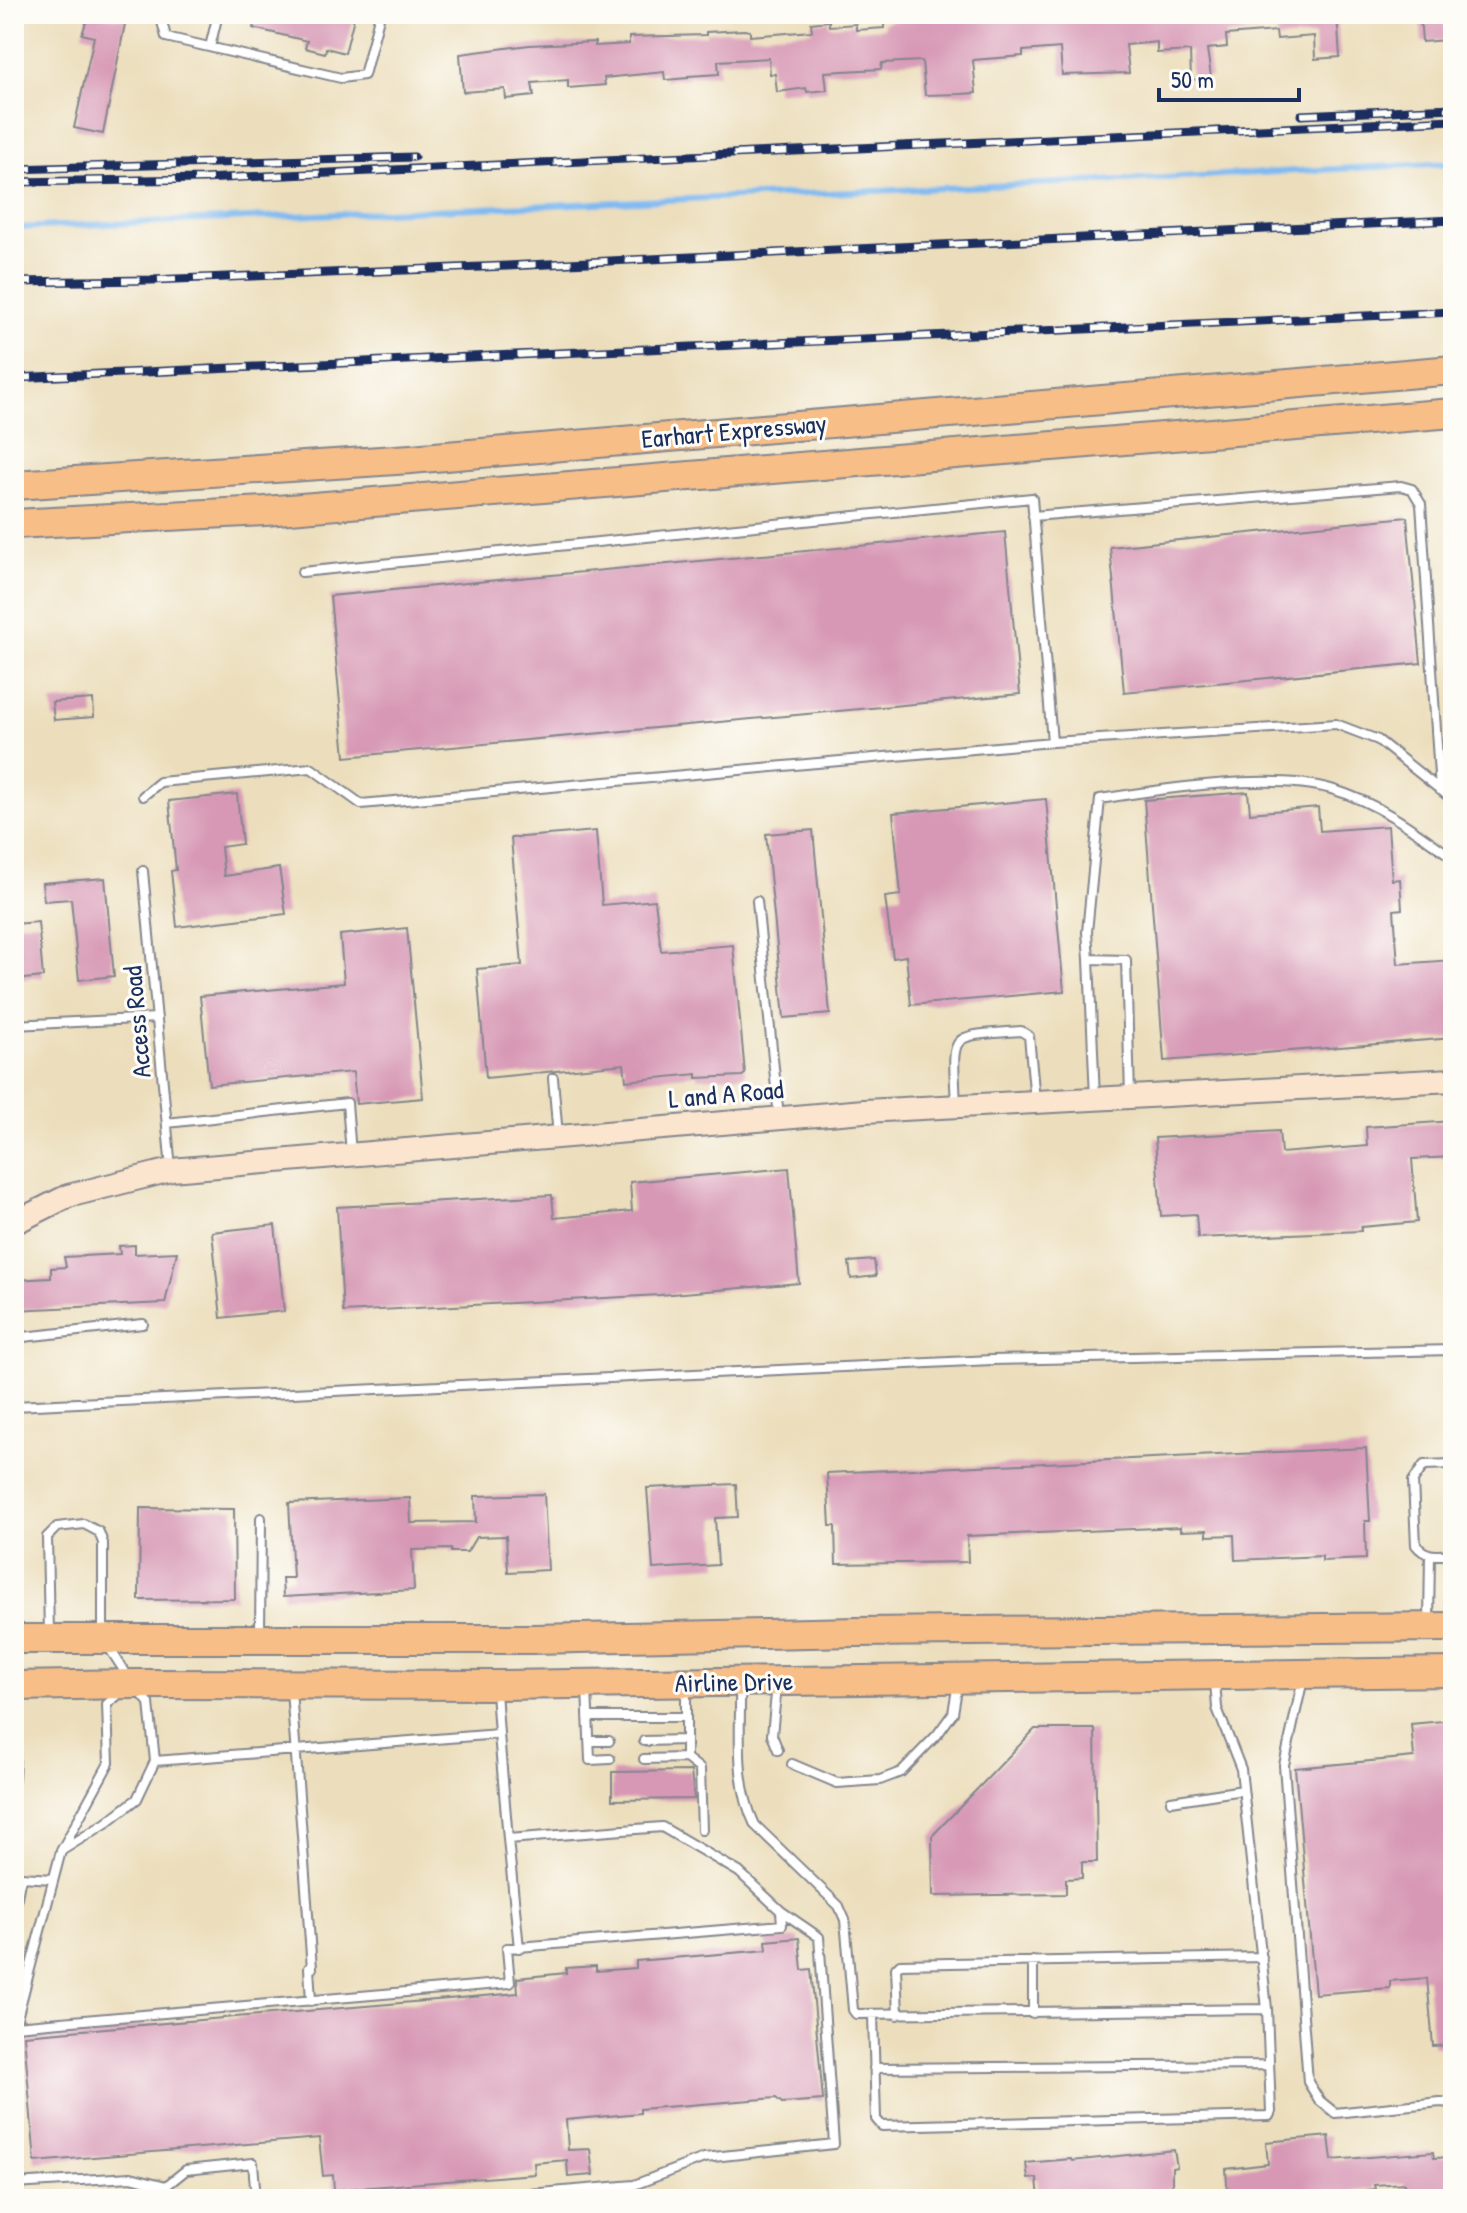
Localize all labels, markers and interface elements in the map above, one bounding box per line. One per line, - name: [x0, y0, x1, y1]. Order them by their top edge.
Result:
- scale bar: [1159, 52, 1299, 102]
- text: 50 m: [1171, 63, 1214, 95]
- street label: Earhart Expressway: [640, 405, 828, 456]
- street label: Access Road: [114, 965, 159, 1079]
- street label: L and A Road: [667, 1071, 785, 1116]
- street label: Airline Drive: [675, 1663, 793, 1700]

